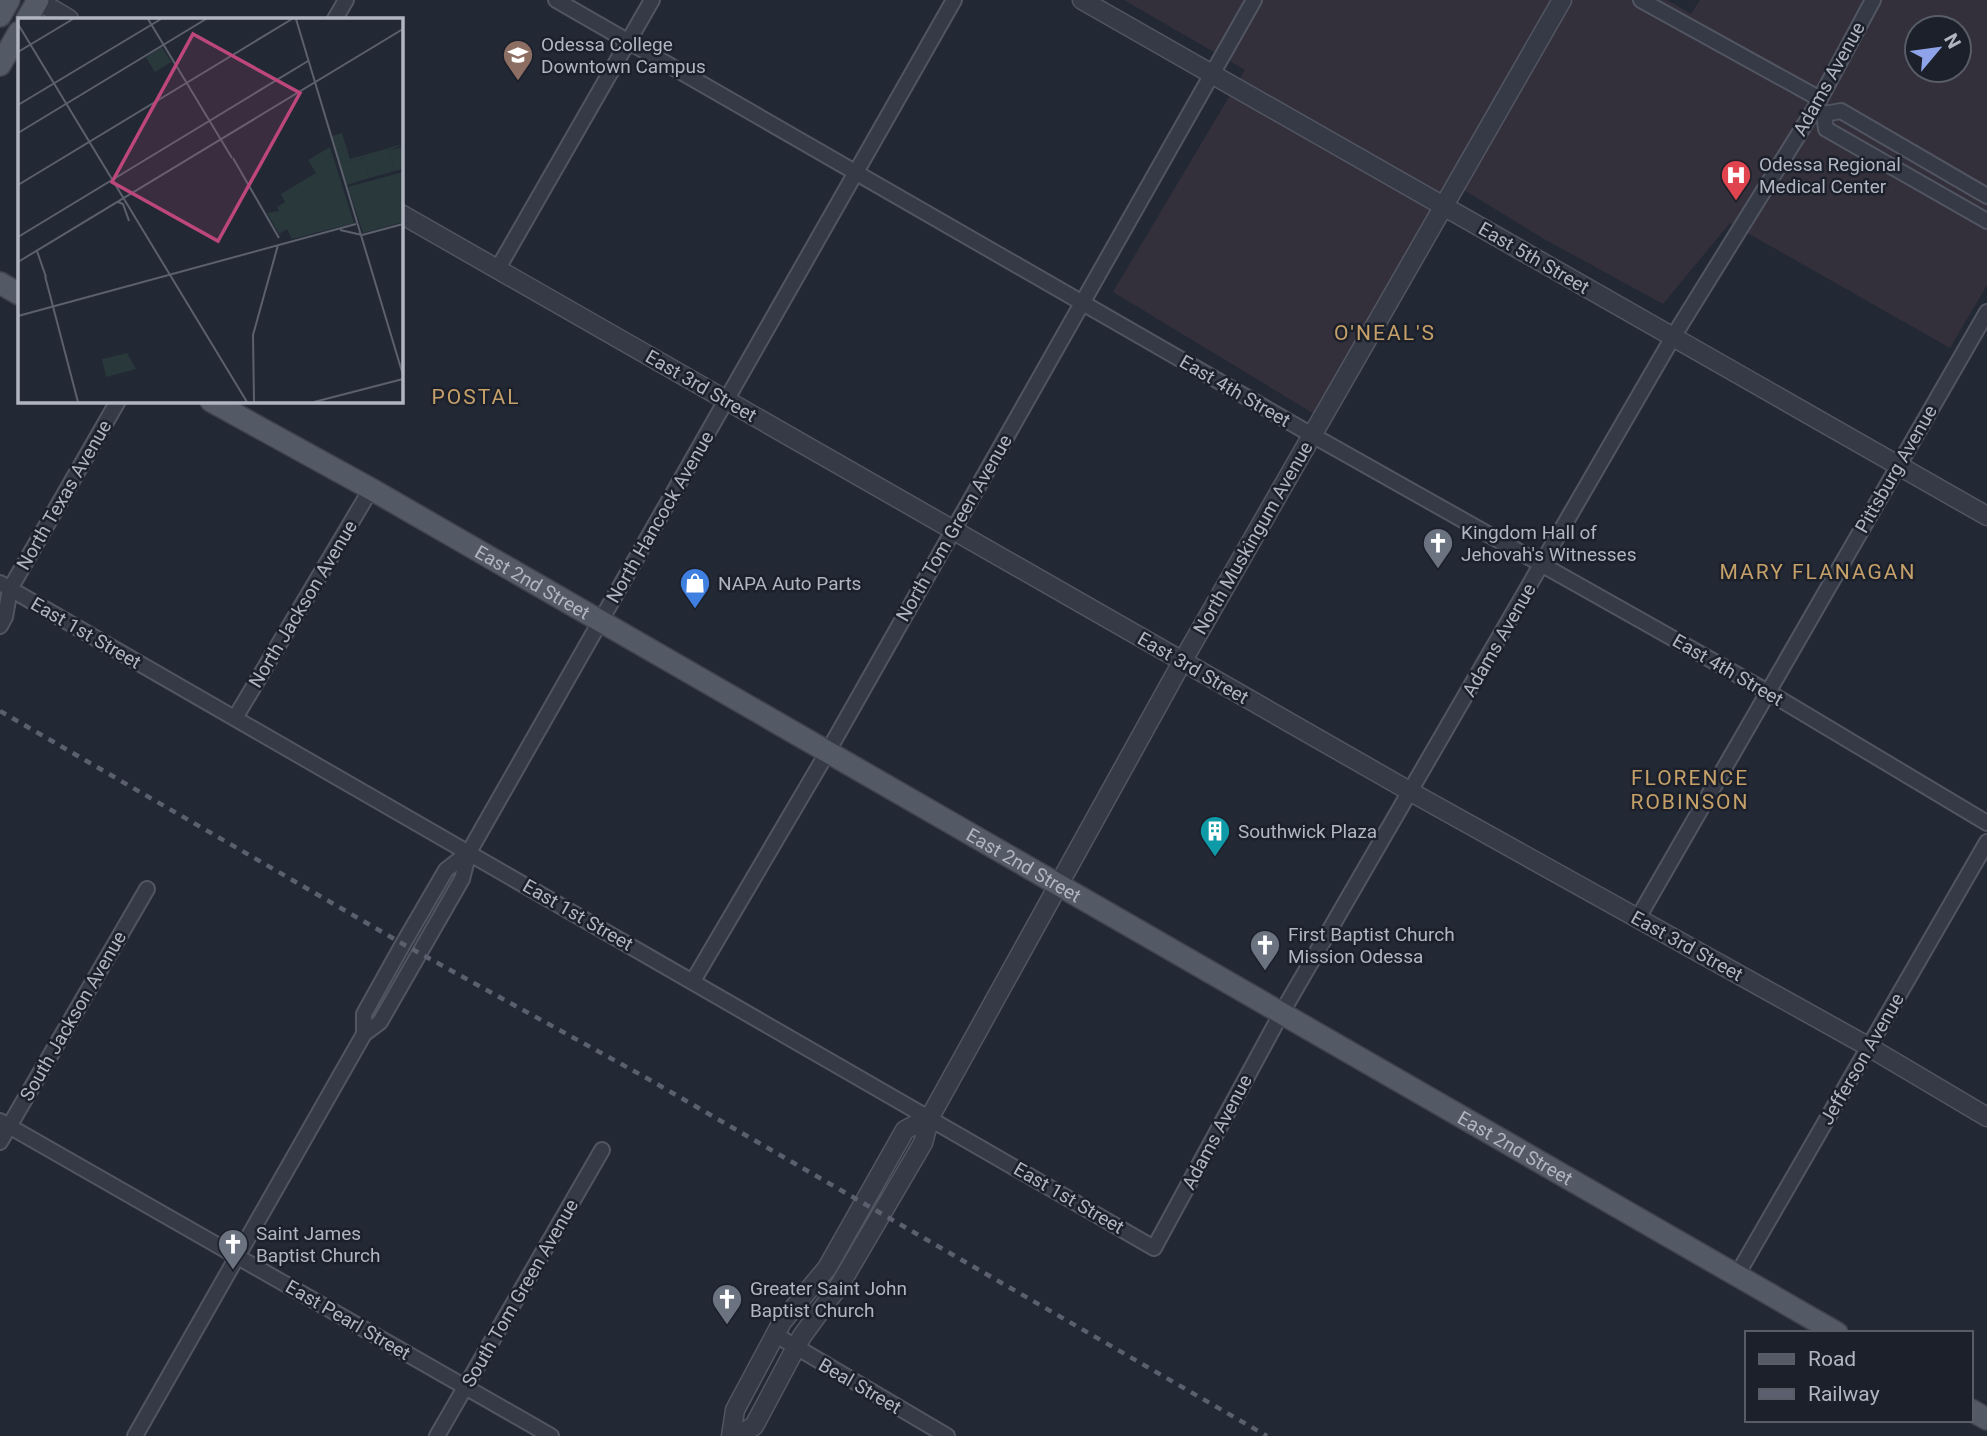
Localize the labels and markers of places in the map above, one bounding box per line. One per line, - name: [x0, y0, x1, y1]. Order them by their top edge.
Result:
- place label: Odessa College Downtown Campus: [541, 33, 706, 78]
- school or university icon: Odessa College Downtown Campus: [501, 38, 535, 82]
- place label: Odessa Regional Medical Center: [1759, 153, 1901, 198]
- hospital icon: Odessa Regional Medical Center: [1719, 158, 1753, 202]
- place label: Kingdom Hall of Jehovah's Witnesses: [1461, 521, 1636, 566]
- church icon: Kingdom Hall of Jehovah's Witnesses: [1421, 526, 1455, 570]
- shop icon: NAPA Auto Parts: [678, 566, 712, 610]
- place label: NAPA Auto Parts: [718, 572, 861, 595]
- building icon: Southwick Plaza: [1198, 814, 1232, 858]
- place label: Southwick Plaza: [1238, 820, 1377, 843]
- place label: First Baptist Church Mission Odessa: [1288, 923, 1455, 968]
- church icon: First Baptist Church Mission Odessa: [1248, 928, 1282, 972]
- place label: Saint James Baptist Church: [256, 1222, 380, 1267]
- church icon: Saint James Baptist Church: [216, 1227, 250, 1271]
- place label: Greater Saint John Baptist Church: [750, 1277, 907, 1322]
- church icon: Greater Saint John Baptist Church: [710, 1282, 744, 1326]

